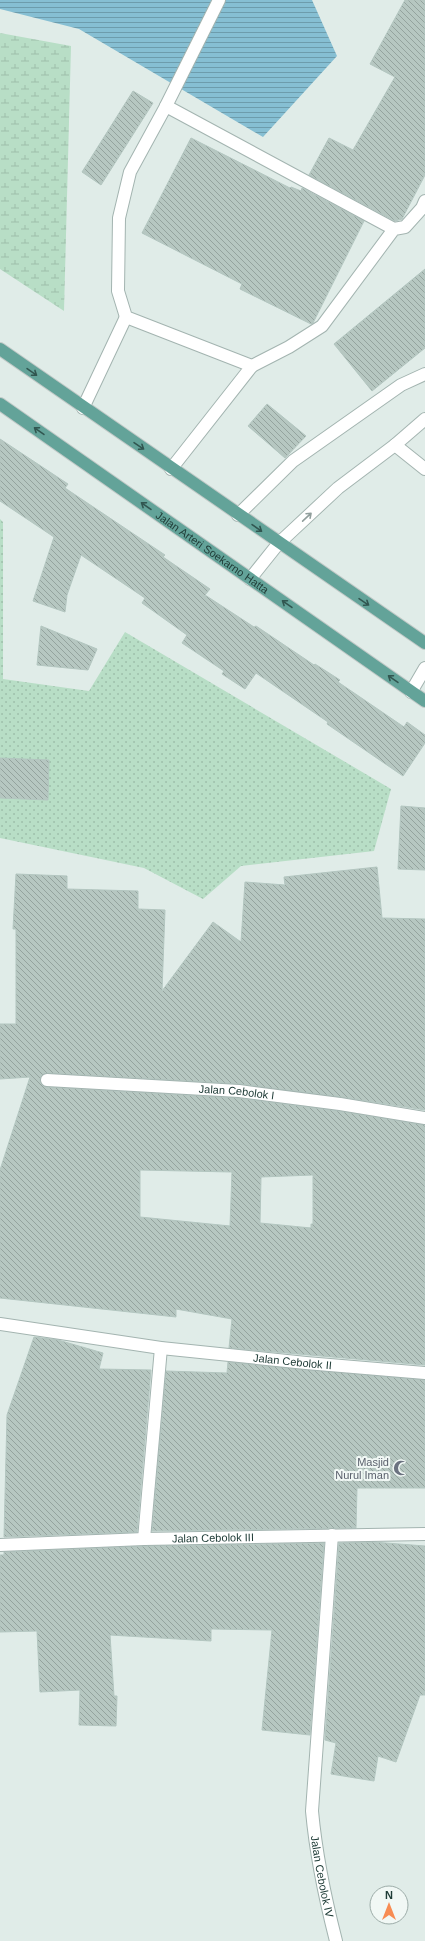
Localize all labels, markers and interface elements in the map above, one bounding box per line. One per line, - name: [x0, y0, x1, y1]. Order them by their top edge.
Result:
- one-way arrow: [26, 368, 37, 376]
- one-way arrow: [34, 427, 45, 435]
- one-way arrow: [133, 442, 144, 450]
- one-way arrow: [140, 502, 151, 510]
- street label: Jalan Arteri Soekarno Hatta: [154, 509, 272, 596]
- one-way arrow: [302, 512, 312, 522]
- one-way arrow: [251, 524, 262, 532]
- one-way arrow: [358, 598, 369, 606]
- one-way arrow: [281, 600, 292, 608]
- one-way arrow: [388, 675, 399, 683]
- street label: Jalan Cebolok I: [198, 1083, 275, 1102]
- street label: Jalan Cebolok II: [253, 1352, 332, 1371]
- place label: Masjid Nurul Iman: [335, 1456, 389, 1481]
- mosque icon: Masjid Nurul Iman: [392, 1459, 410, 1477]
- street label: Jalan Cebolok III: [172, 1531, 254, 1545]
- street label: Jalan Cebolok IV: [309, 1835, 336, 1919]
- north arrow: [369, 1885, 409, 1925]
- text: N: [385, 1889, 393, 1901]

